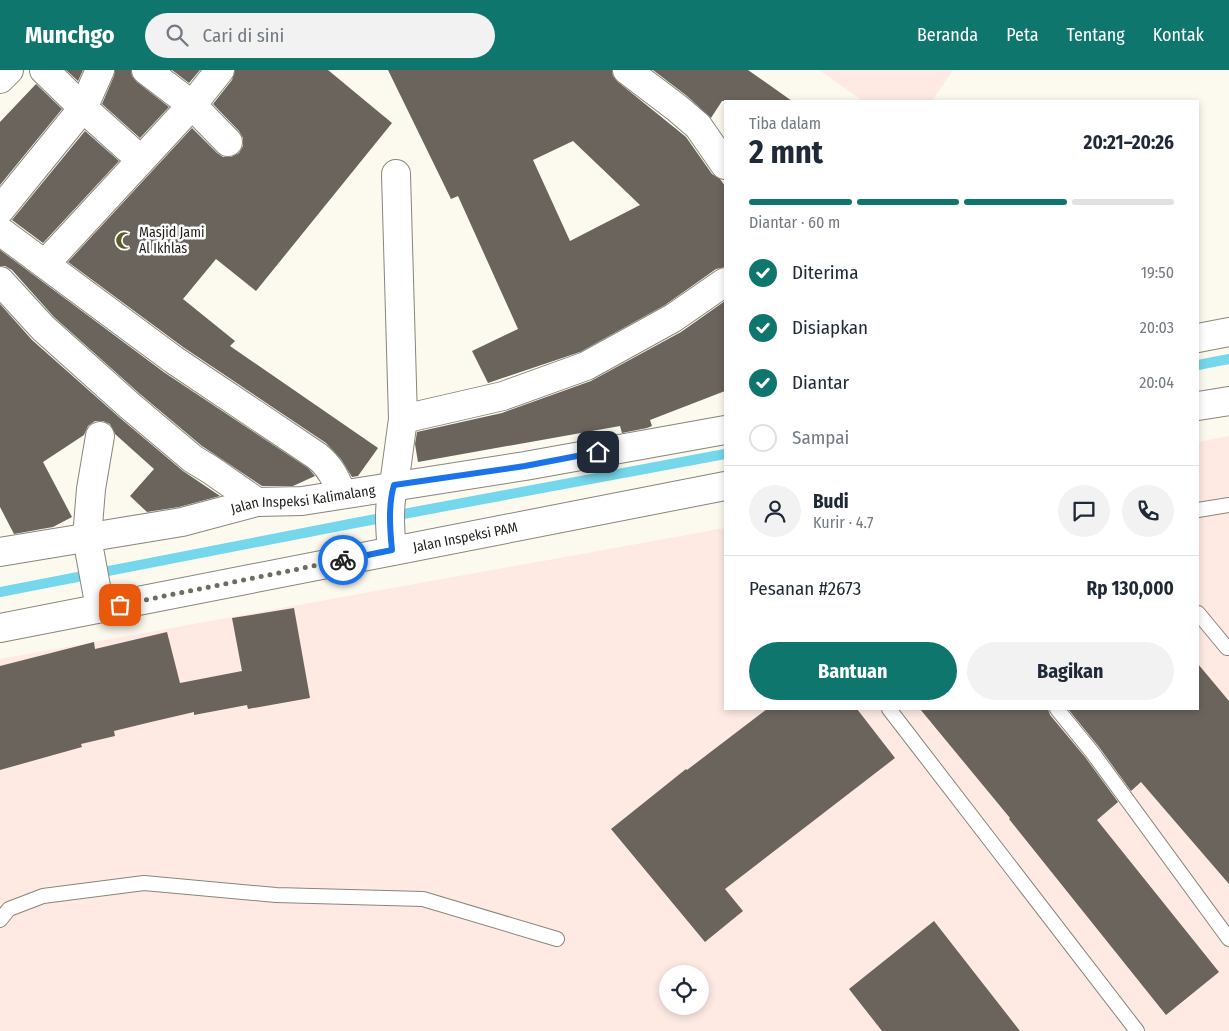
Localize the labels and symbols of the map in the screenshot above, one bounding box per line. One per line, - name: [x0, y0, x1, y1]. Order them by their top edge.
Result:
- place label: Masjid Jami Al Ikhlas: [139, 224, 205, 257]
- mosque icon: Masjid Jami Al Ikhlas: [115, 230, 135, 250]
- pin: [577, 431, 619, 473]
- street label: Jalan Inspeksi Kalimalang: [229, 481, 377, 517]
- street label: Jalan Inspeksi PAM: [411, 518, 519, 555]
- courier: [318, 535, 368, 585]
- pin: [99, 584, 141, 626]

